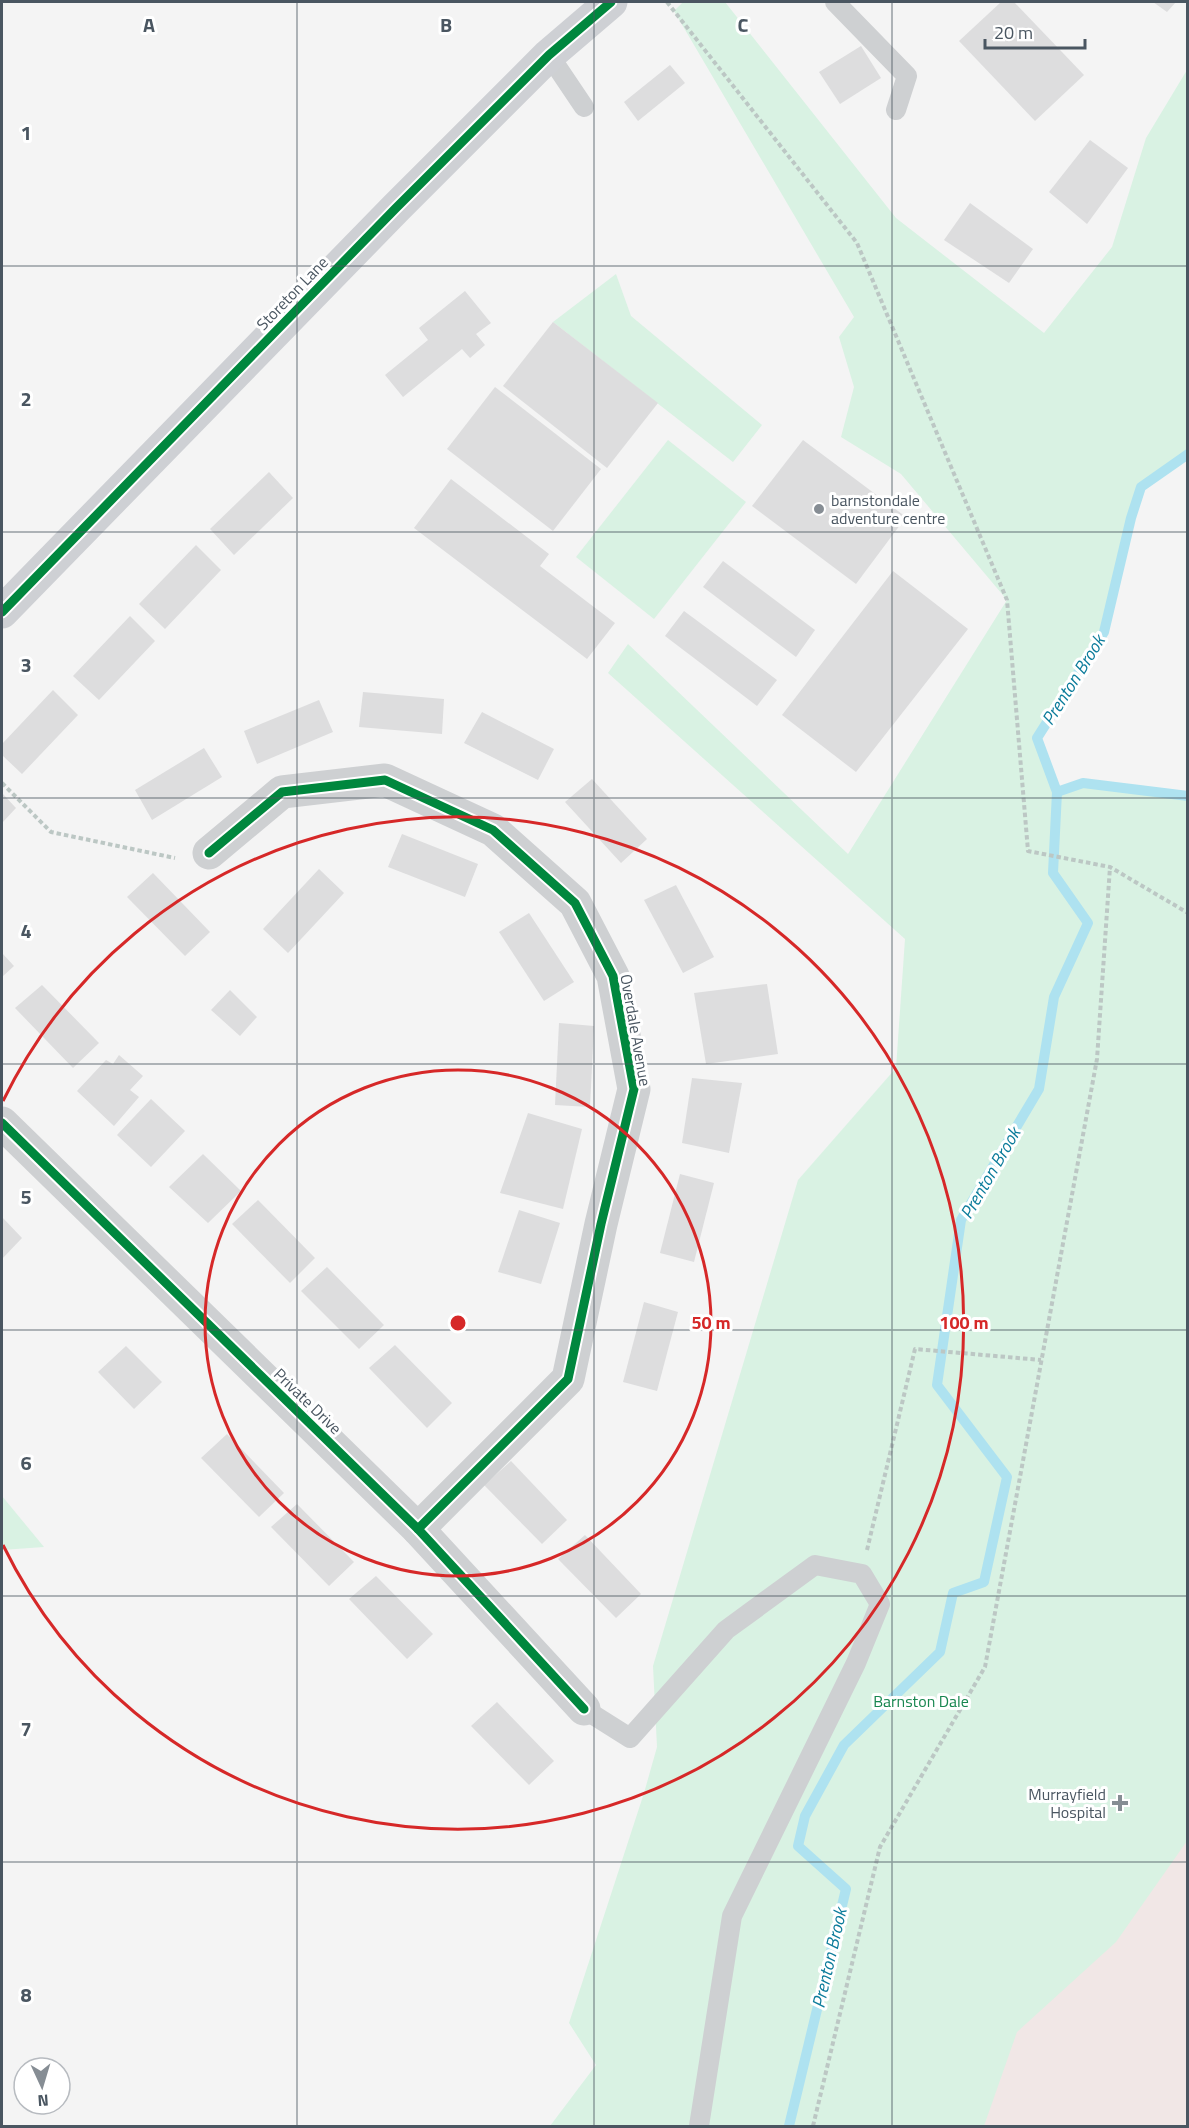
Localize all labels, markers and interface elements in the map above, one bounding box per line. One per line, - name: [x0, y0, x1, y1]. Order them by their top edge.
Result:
- text: A: [143, 9, 155, 40]
- text: B: [440, 9, 452, 40]
- text: C: [738, 9, 749, 40]
- scale bar: [985, 12, 1086, 50]
- text: 20 m: [994, 19, 1033, 46]
- text: 1: [20, 117, 32, 148]
- street label: Storeton Lane: [251, 251, 333, 335]
- text: 2: [20, 383, 32, 414]
- place label: barnstondale adventure centre: [831, 488, 945, 530]
- marker: barnstondale adventure centre: [812, 502, 826, 516]
- water label: Prenton Brook: [1035, 628, 1112, 730]
- text: 3: [20, 649, 32, 680]
- text: 4: [20, 915, 32, 946]
- street label: Overdale Avenue: [614, 972, 658, 1088]
- water label: Prenton Brook: [953, 1120, 1028, 1224]
- text: 5: [20, 1181, 32, 1212]
- text: 50 m: [691, 1309, 731, 1336]
- text: 100 m: [939, 1309, 989, 1336]
- centre of rings: [448, 1313, 468, 1333]
- street label: Private Drive: [269, 1362, 347, 1440]
- text: 6: [20, 1447, 32, 1478]
- park label: Barnston Dale: [873, 1689, 969, 1713]
- text: 7: [20, 1713, 32, 1744]
- place label: Murrayfield Hospital: [1028, 1782, 1106, 1824]
- marker: Murrayfield Hospital: [1111, 1794, 1129, 1812]
- water label: Prenton Brook: [804, 1903, 854, 2011]
- text: 8: [20, 1979, 32, 2010]
- north arrow: [12, 2056, 72, 2116]
- text: N: [37, 2089, 49, 2113]

